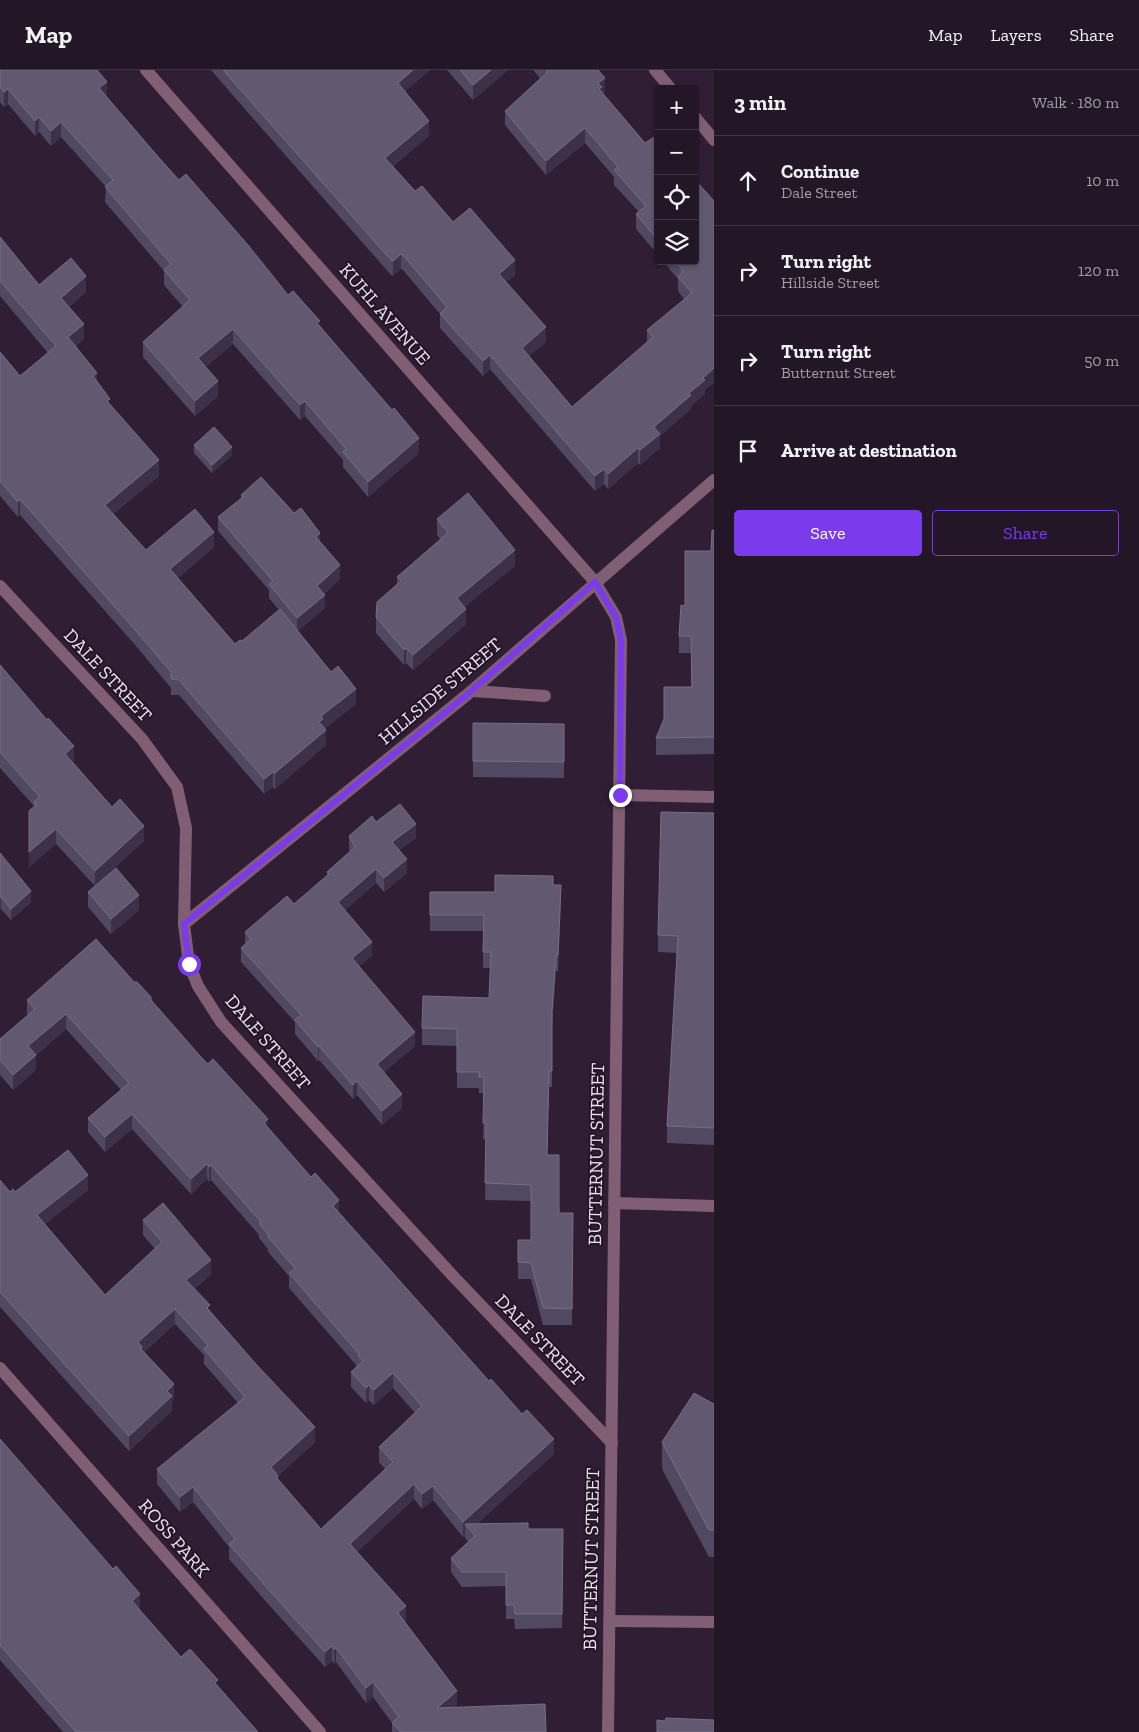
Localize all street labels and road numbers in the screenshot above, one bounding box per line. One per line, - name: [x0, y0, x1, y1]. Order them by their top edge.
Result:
- street label: KUHL AVENUE: [335, 258, 435, 370]
- street label: DALE STREET: [59, 624, 157, 726]
- street label: HILLSIDE STREET: [374, 633, 506, 749]
- street label: DALE STREET: [220, 990, 316, 1095]
- street label: BUTTERNUT STREET: [583, 1062, 609, 1246]
- street label: DALE STREET: [490, 1289, 590, 1391]
- street label: BUTTERNUT STREET: [578, 1467, 604, 1651]
- street label: ROSS PARK: [134, 1494, 215, 1582]

